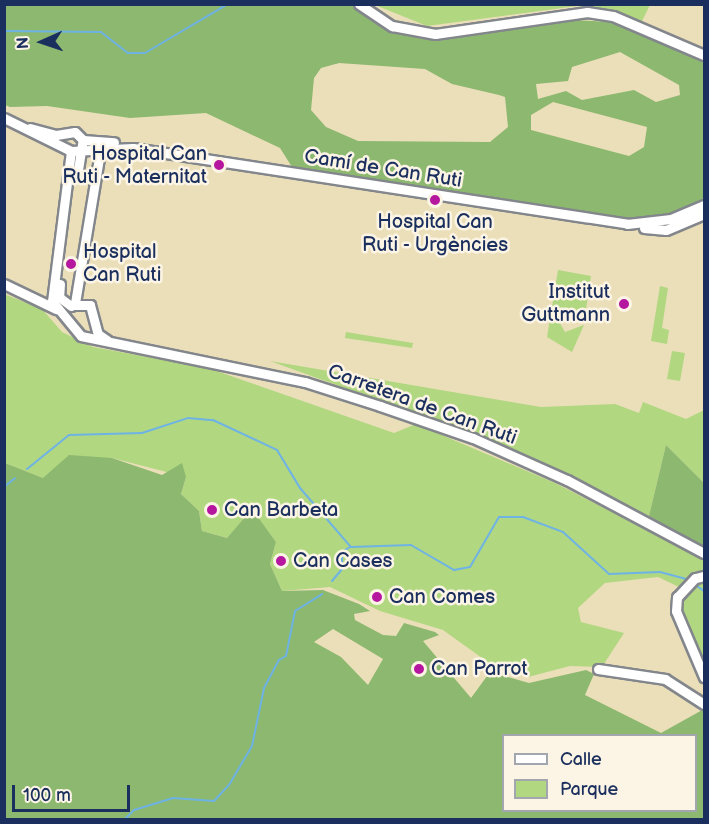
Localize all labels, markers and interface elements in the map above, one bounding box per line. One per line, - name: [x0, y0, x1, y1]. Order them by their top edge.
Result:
- north arrow: [12, 12, 72, 72]
- text: N: [14, 36, 33, 49]
- place label: Hospital Can Ruti - Maternitat: [61, 142, 207, 189]
- street label: Camí de Can Ruti: [302, 145, 464, 193]
- marker: Hospital Can Ruti - Maternitat: [212, 158, 226, 172]
- marker: Hospital Can Ruti - Urgències: [428, 193, 442, 207]
- place label: Hospital Can Ruti - Urgències: [361, 210, 509, 257]
- place label: Hospital Can Ruti: [83, 240, 161, 287]
- marker: Hospital Can Ruti: [64, 257, 78, 271]
- place label: Institut Guttmann: [521, 280, 610, 327]
- marker: Institut Guttmann: [615, 295, 633, 313]
- street label: Carretera de Can Ruti: [324, 360, 520, 450]
- place label: Can Barbeta: [224, 498, 338, 522]
- marker: Can Barbeta: [205, 503, 219, 517]
- place label: Can Cases: [293, 549, 392, 573]
- marker: Can Cases: [274, 554, 288, 568]
- place label: Can Comes: [389, 585, 495, 609]
- marker: Can Comes: [370, 590, 384, 604]
- place label: Can Parrot: [431, 657, 528, 681]
- marker: Can Parrot: [412, 662, 426, 676]
- legend: [502, 734, 697, 812]
- text: Calle: [560, 749, 602, 770]
- scale bar: [15, 773, 134, 811]
- text: Parque: [560, 779, 618, 800]
- text: 100 m: [23, 785, 71, 806]

